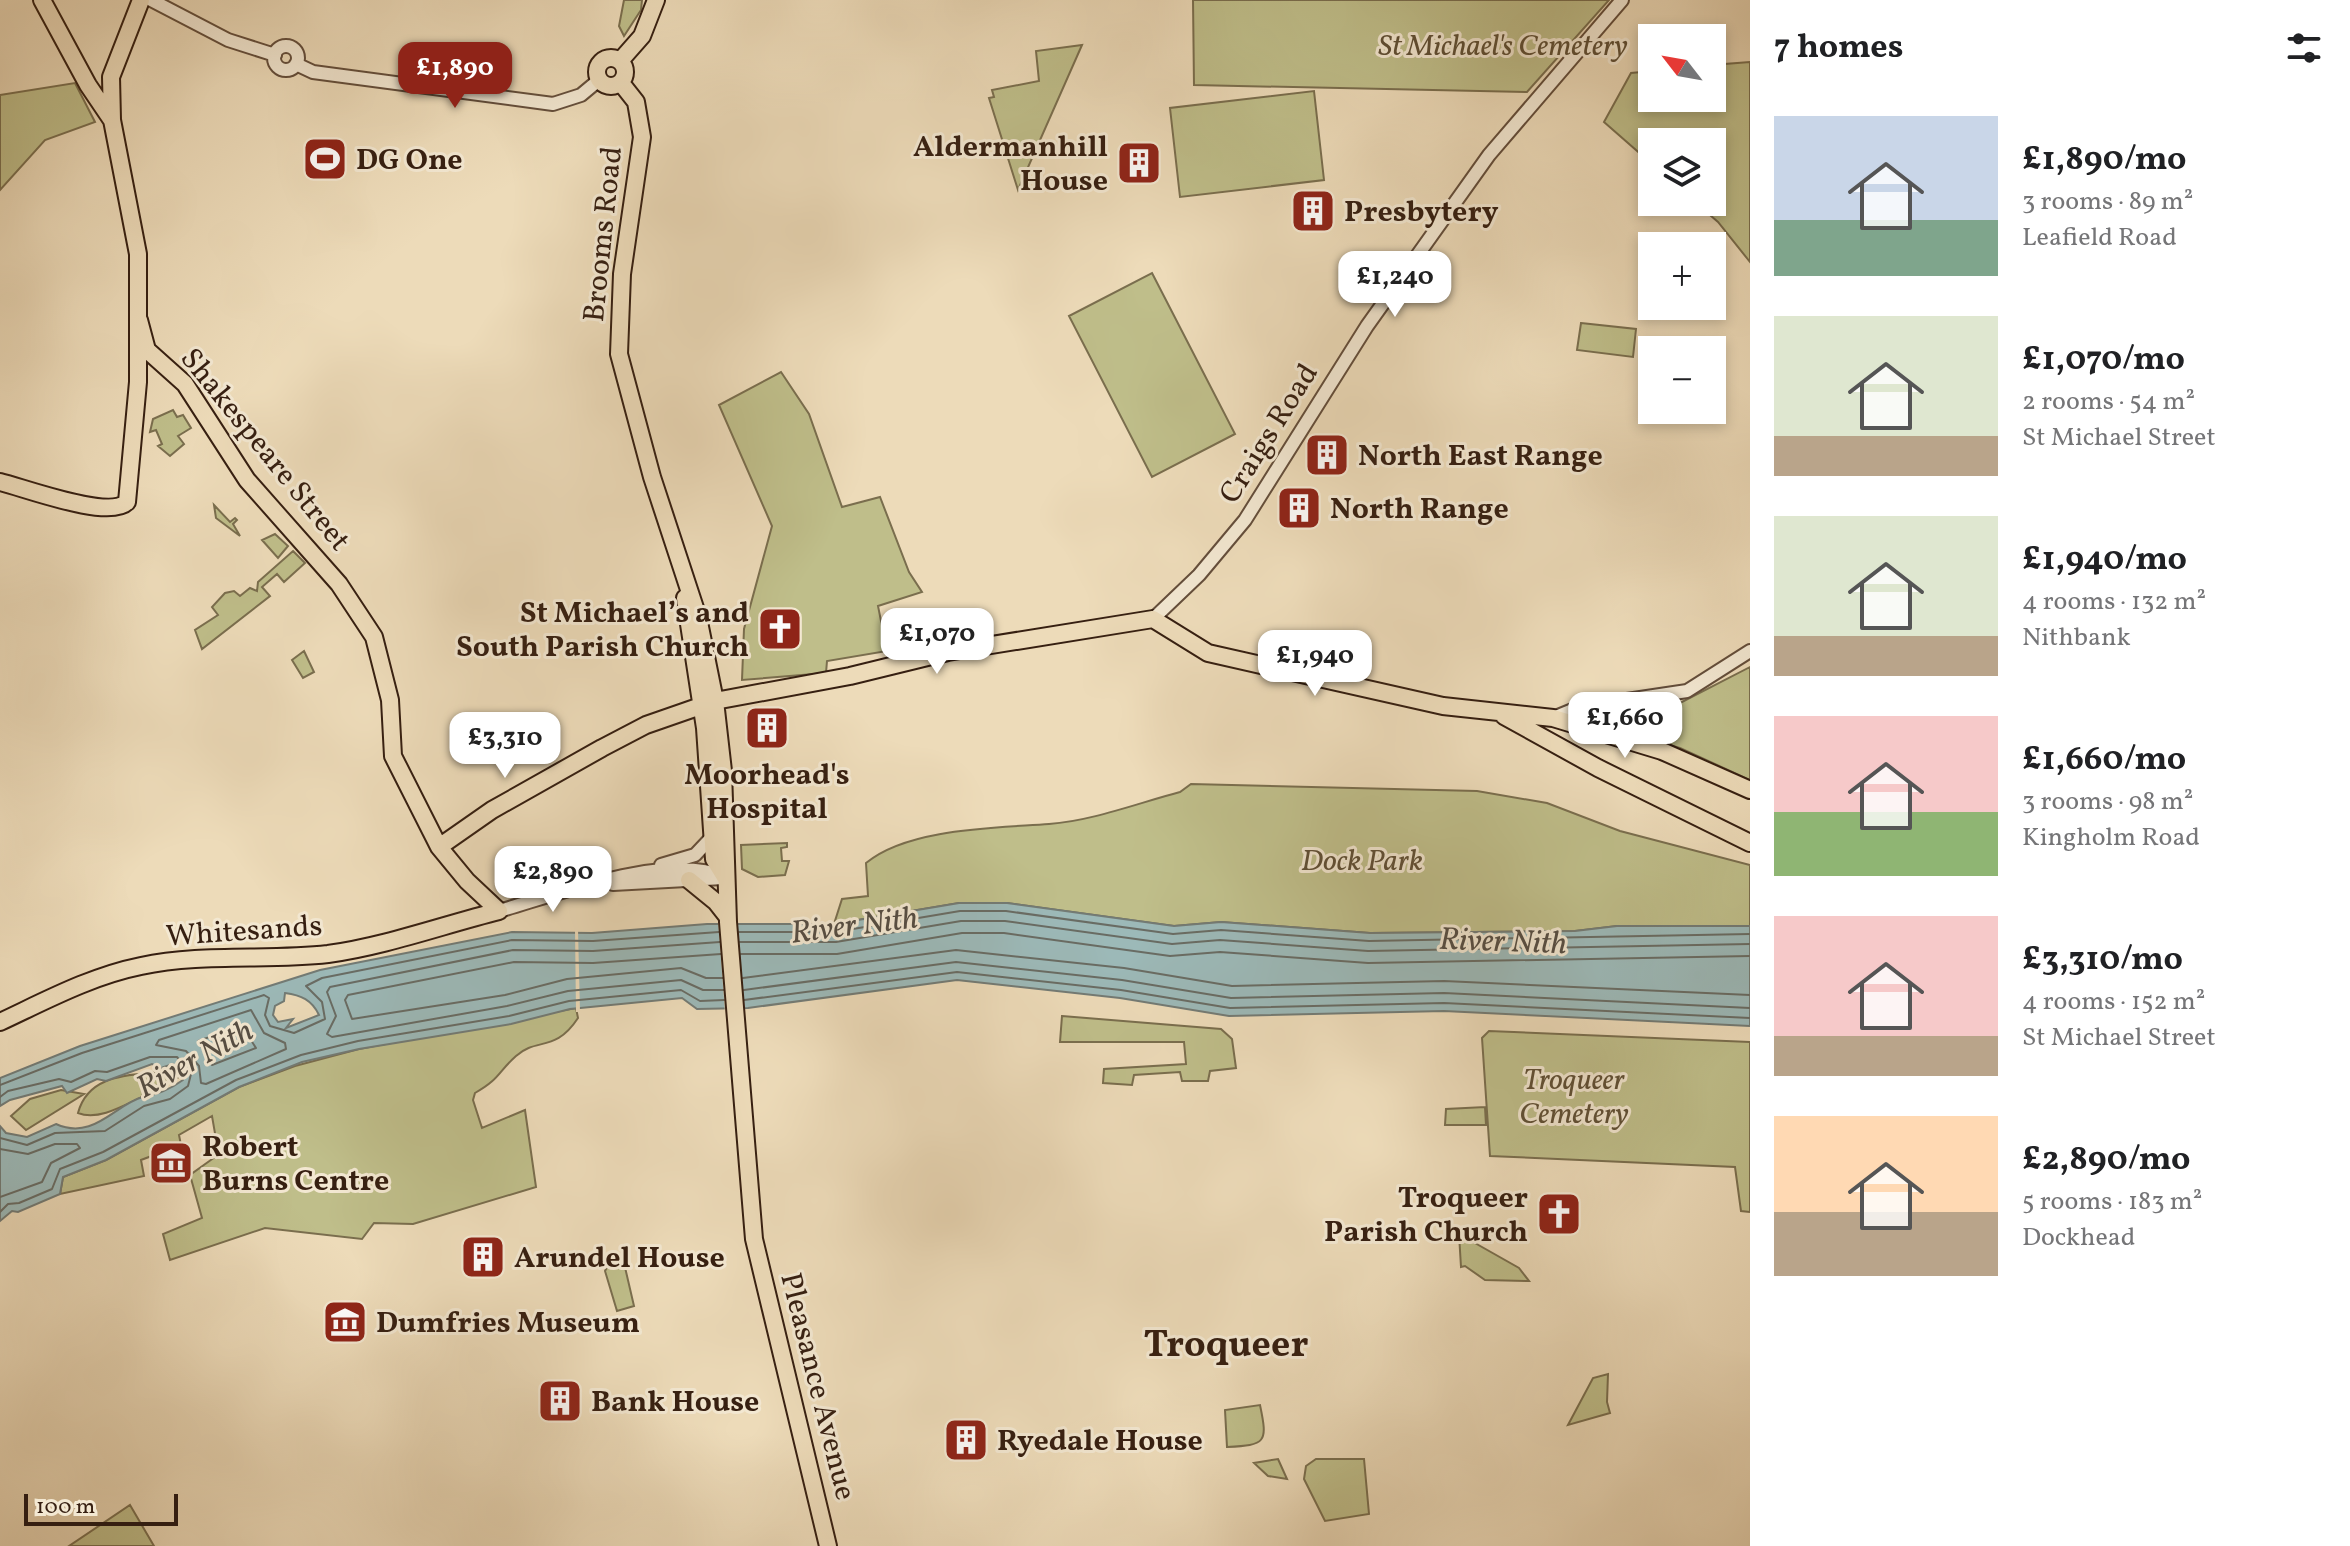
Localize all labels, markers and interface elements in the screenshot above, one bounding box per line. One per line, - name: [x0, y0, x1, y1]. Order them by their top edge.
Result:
- north arrow: [1638, 24, 1726, 112]
- map controls: [1638, 24, 1726, 424]
- text: 7 homes: [1774, 25, 1903, 72]
- park label: St Michael's Cemetery: [1378, 26, 1628, 68]
- icon: filters: [2282, 26, 2326, 70]
- pin: £1,890: [390, 42, 520, 110]
- text: £1,890: [416, 50, 494, 86]
- place label: Aldermanhill House: [913, 127, 1108, 203]
- button: layers: [1638, 128, 1726, 216]
- sports icon: DG One: [301, 135, 349, 183]
- text: £1,890/mo: [2022, 137, 2187, 184]
- building icon: Aldermanhill House: [1115, 139, 1163, 187]
- place label: DG One: [356, 140, 463, 182]
- street label: Brooms Road: [574, 144, 634, 324]
- icon: home: [1838, 148, 1934, 244]
- text: 3 rooms · 89 m²: [2022, 184, 2193, 220]
- building icon: Presbytery: [1289, 187, 1337, 235]
- place label: Presbytery: [1344, 192, 1499, 234]
- text: Leafield Road: [2022, 220, 2177, 256]
- button: +: [1638, 232, 1726, 320]
- pin: £1,240: [1330, 251, 1460, 319]
- text: £1,240: [1356, 259, 1434, 295]
- button: −: [1638, 336, 1726, 424]
- text: £1,070/mo: [2022, 337, 2185, 384]
- street label: Shakespeare Street: [169, 340, 359, 561]
- icon: home: [1838, 348, 1934, 444]
- street label: Craigs Road: [1210, 356, 1329, 512]
- text: 2 rooms · 54 m²: [2022, 384, 2195, 420]
- text: St Michael Street: [2022, 420, 2216, 456]
- building icon: North East Range: [1303, 431, 1351, 479]
- place label: North East Range: [1358, 436, 1603, 478]
- building icon: North Range: [1275, 484, 1323, 532]
- place label: North Range: [1330, 489, 1509, 531]
- text: £1,940/mo: [2022, 537, 2187, 584]
- icon: home: [1838, 548, 1934, 644]
- text: 4 rooms · 132 m²: [2022, 584, 2206, 620]
- place label: St Michael’s and South Parish Church: [456, 593, 749, 669]
- church icon: St Michael’s and South Parish Church: [756, 605, 804, 653]
- pin: £1,070: [872, 608, 1002, 676]
- text: £1,070: [899, 616, 975, 652]
- text: Nithbank: [2022, 620, 2131, 656]
- pin: £1,940: [1250, 630, 1380, 698]
- text: £1,940: [1276, 638, 1354, 674]
- pin: £1,660: [1560, 692, 1690, 760]
- text: £1,660: [1586, 700, 1664, 736]
- building icon: Moorhead's Hospital: [743, 704, 791, 752]
- pin: £3,310: [440, 712, 570, 780]
- text: £3,310: [467, 720, 543, 756]
- text: £1,660/mo: [2022, 737, 2186, 784]
- icon: home: [1838, 748, 1934, 844]
- place label: Moorhead's Hospital: [684, 755, 850, 831]
- text: 3 rooms · 98 m²: [2022, 784, 2193, 820]
- text: Kingholm Road: [2022, 820, 2200, 856]
- park label: Dock Park: [1301, 841, 1423, 883]
- pin: £2,890: [488, 846, 618, 914]
- text: £2,890: [513, 854, 593, 890]
- water label: River Nith: [788, 897, 920, 957]
- street label: Whitesands: [165, 906, 324, 958]
- water label: River Nith: [1438, 919, 1568, 967]
- text: £3,310/mo: [2022, 937, 2183, 984]
- icon: home: [1838, 948, 1934, 1044]
- text: 4 rooms · 152 m²: [2022, 984, 2205, 1020]
- water label: River Nith: [129, 1010, 262, 1111]
- text: St Michael Street: [2022, 1020, 2216, 1056]
- park label: Troqueer Cemetery: [1519, 1060, 1629, 1136]
- place label: Robert Burns Centre: [202, 1127, 389, 1203]
- text: £2,890/mo: [2022, 1137, 2191, 1184]
- museum icon: Robert Burns Centre: [147, 1139, 195, 1187]
- icon: home: [1838, 1148, 1934, 1244]
- place label: Troqueer Parish Church: [1324, 1178, 1528, 1254]
- text: 5 rooms · 183 m²: [2022, 1184, 2202, 1220]
- church icon: Troqueer Parish Church: [1535, 1190, 1583, 1238]
- text: Dockhead: [2022, 1220, 2135, 1256]
- building icon: Arundel House: [459, 1233, 507, 1281]
- place label: Arundel House: [514, 1238, 725, 1280]
- street label: Pleasance Avenue: [768, 1268, 866, 1505]
- museum icon: Dumfries Museum: [321, 1298, 369, 1346]
- place label: Dumfries Museum: [376, 1303, 640, 1345]
- district label: Troqueer: [1144, 1320, 1309, 1373]
- building icon: Bank House: [536, 1377, 584, 1425]
- place label: Bank House: [591, 1382, 759, 1424]
- building icon: Ryedale House: [942, 1416, 990, 1464]
- place label: Ryedale House: [997, 1421, 1203, 1463]
- scale bar: [24, 1490, 178, 1526]
- text: 100 m: [36, 1492, 95, 1523]

